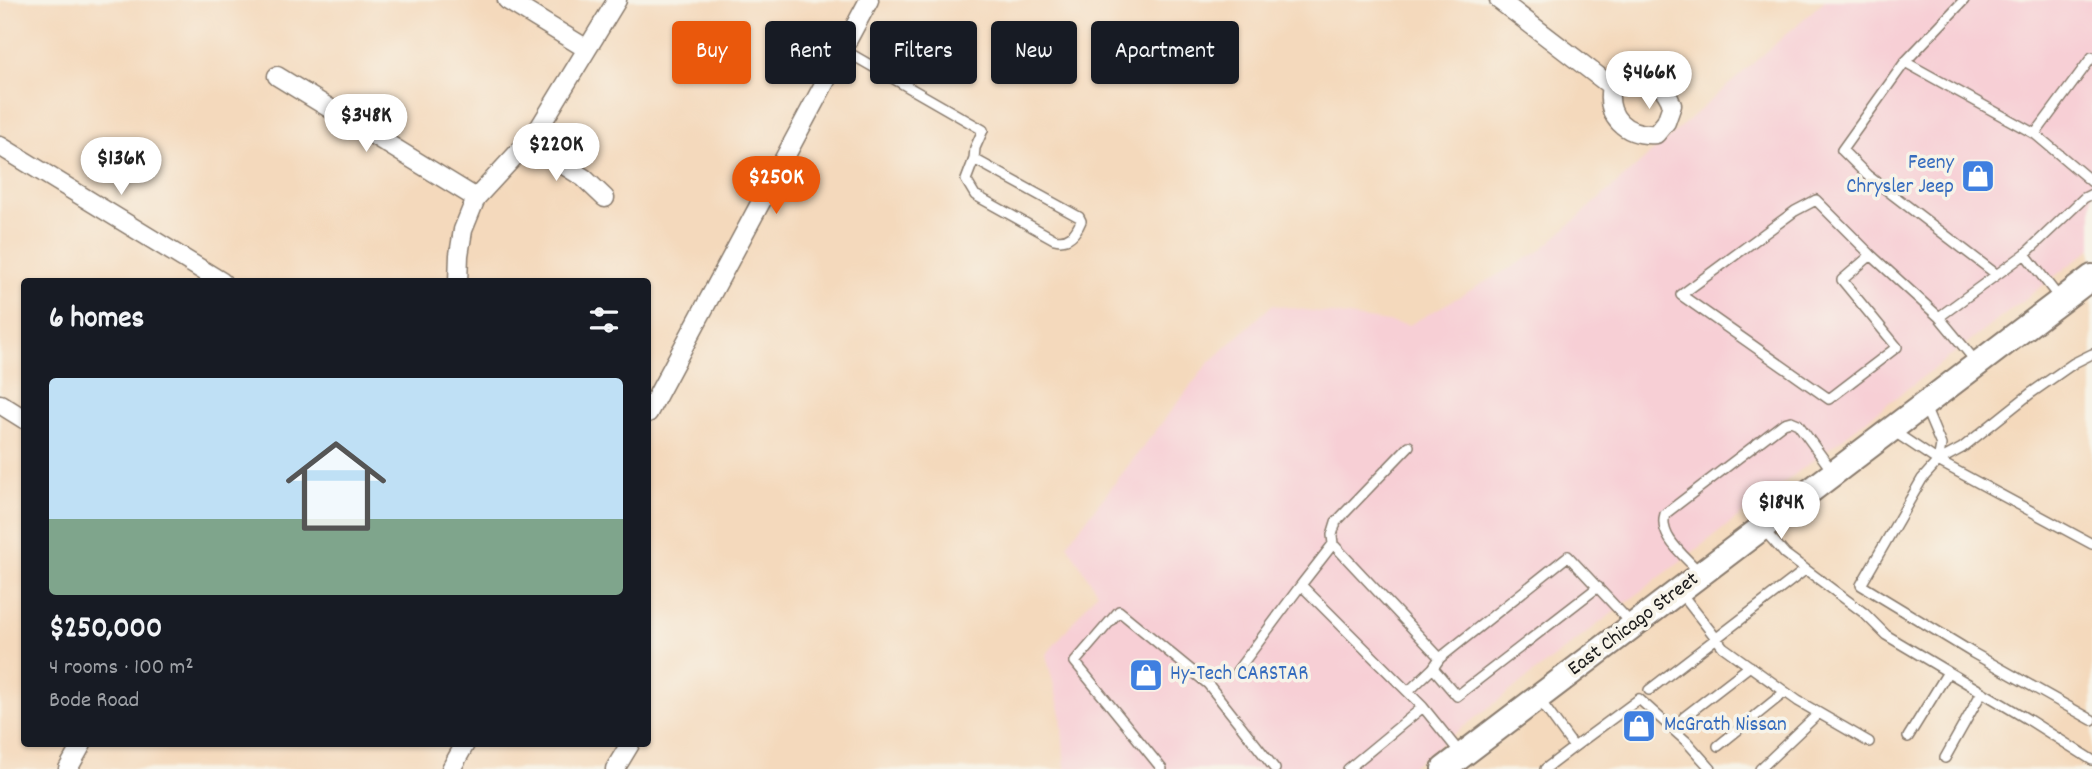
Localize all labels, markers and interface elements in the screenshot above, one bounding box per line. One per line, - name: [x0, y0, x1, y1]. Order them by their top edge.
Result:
- chip: Buy: [672, 21, 751, 84]
- chip: Rent: [765, 21, 856, 84]
- chip: Filters: [870, 21, 977, 84]
- chip: New: [991, 21, 1077, 84]
- chip: Apartment: [1091, 21, 1239, 84]
- pin: $466K: [1600, 52, 1698, 111]
- text: $466K: [1622, 57, 1676, 90]
- pin: $348K: [317, 94, 415, 154]
- text: $348K: [340, 100, 392, 133]
- pin: $220K: [507, 124, 605, 183]
- text: $220K: [529, 129, 583, 162]
- pin: $136K: [72, 138, 170, 197]
- text: $136K: [97, 143, 145, 176]
- place label: Feeny Chrysler Jeep: [1846, 149, 1954, 203]
- pin: $250K: [727, 156, 825, 216]
- shop icon: Feeny Chrysler Jeep: [1959, 157, 1997, 195]
- text: $250K: [748, 162, 804, 195]
- text: 6 homes: [49, 299, 144, 342]
- icon: filters: [585, 301, 623, 339]
- icon: home: [273, 423, 399, 549]
- pin: $184K: [1732, 482, 1830, 541]
- text: $184K: [1758, 487, 1804, 520]
- street label: East Chicago Street: [1562, 566, 1706, 684]
- text: $250,000: [49, 609, 162, 652]
- text: 4 rooms · 100 m²: [49, 652, 194, 685]
- shop icon: Hy-Tech CARSTAR: [1127, 656, 1165, 694]
- place label: Hy-Tech CARSTAR: [1170, 660, 1308, 690]
- text: Bode Road: [49, 685, 139, 718]
- shop icon: McGrath Nissan: [1620, 707, 1658, 745]
- place label: McGrath Nissan: [1664, 711, 1787, 741]

